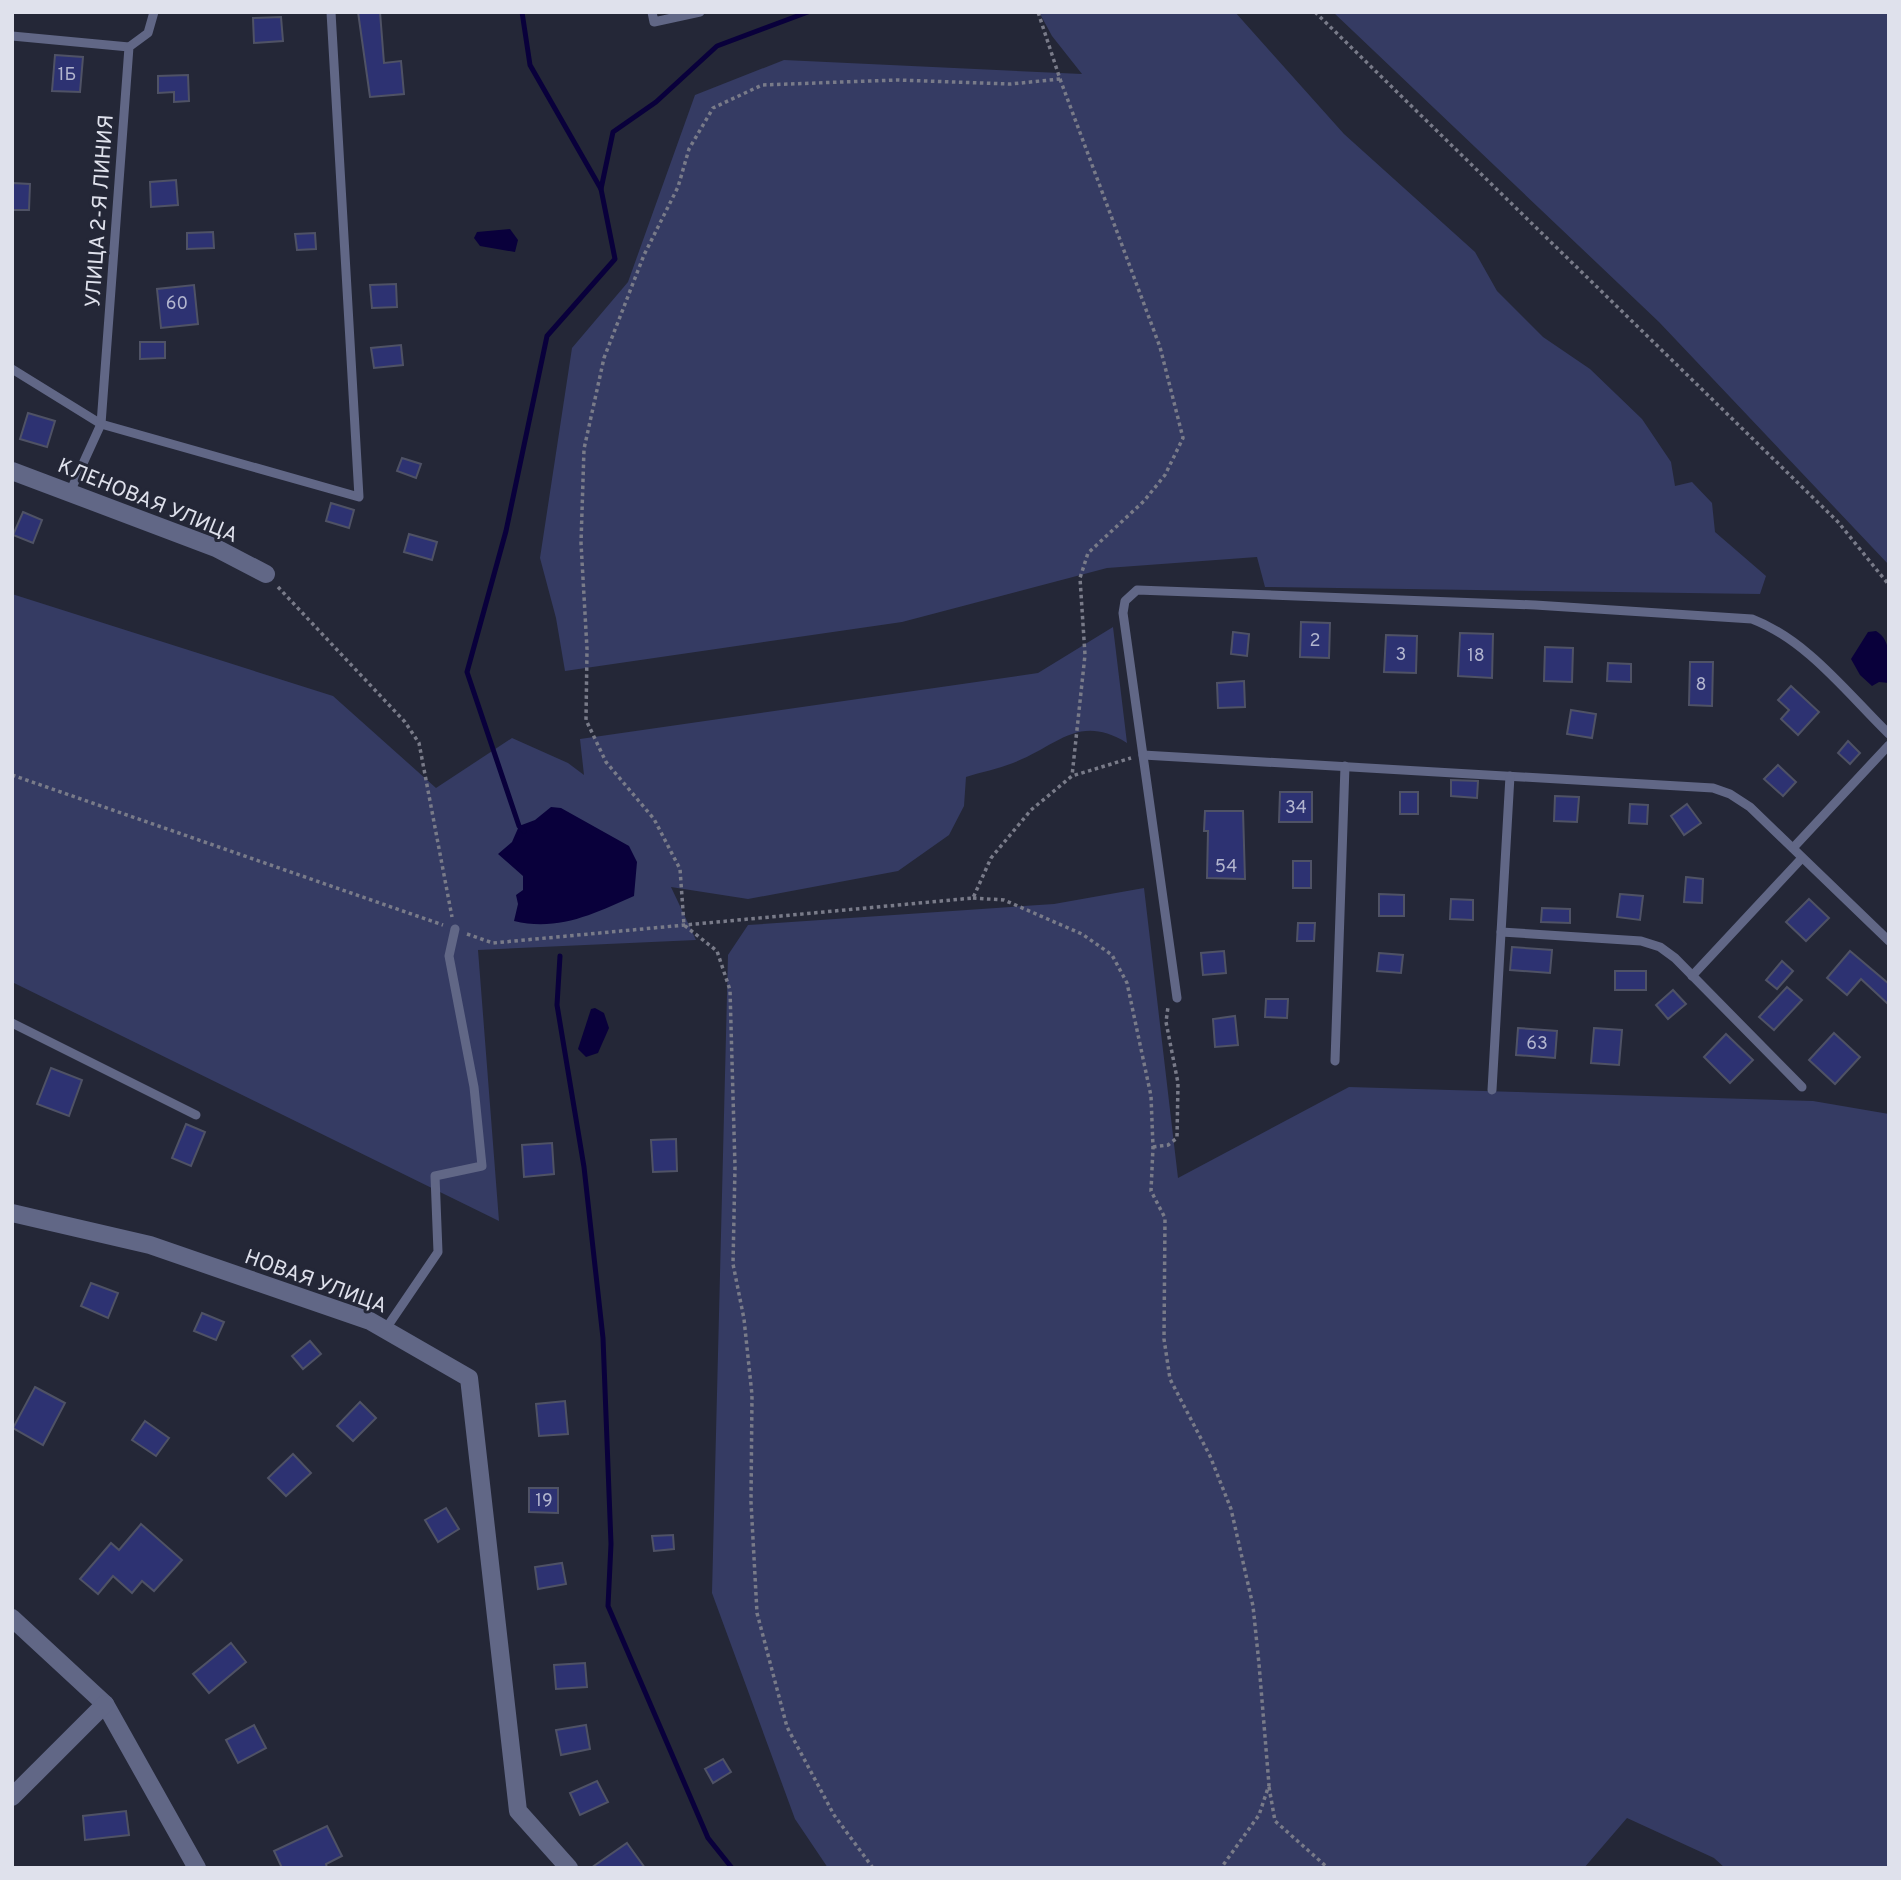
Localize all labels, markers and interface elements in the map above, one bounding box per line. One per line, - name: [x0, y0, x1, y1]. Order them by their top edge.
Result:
- house number: 1Б: [58, 64, 76, 87]
- street label: УЛИЦА 2-Я ЛИНИЯ: [80, 114, 121, 308]
- house number: 60: [166, 293, 188, 316]
- street label: КЛЕНОВАЯ УЛИЦА: [53, 453, 242, 550]
- house number: 2: [1309, 630, 1321, 653]
- house number: 3: [1396, 644, 1406, 667]
- house number: 18: [1467, 645, 1485, 668]
- house number: 8: [1696, 674, 1707, 697]
- house number: 34: [1285, 797, 1307, 820]
- house number: 54: [1215, 856, 1237, 879]
- house number: 63: [1526, 1033, 1548, 1056]
- street label: НОВАЯ УЛИЦА: [240, 1244, 390, 1321]
- house number: 19: [535, 1490, 553, 1513]

